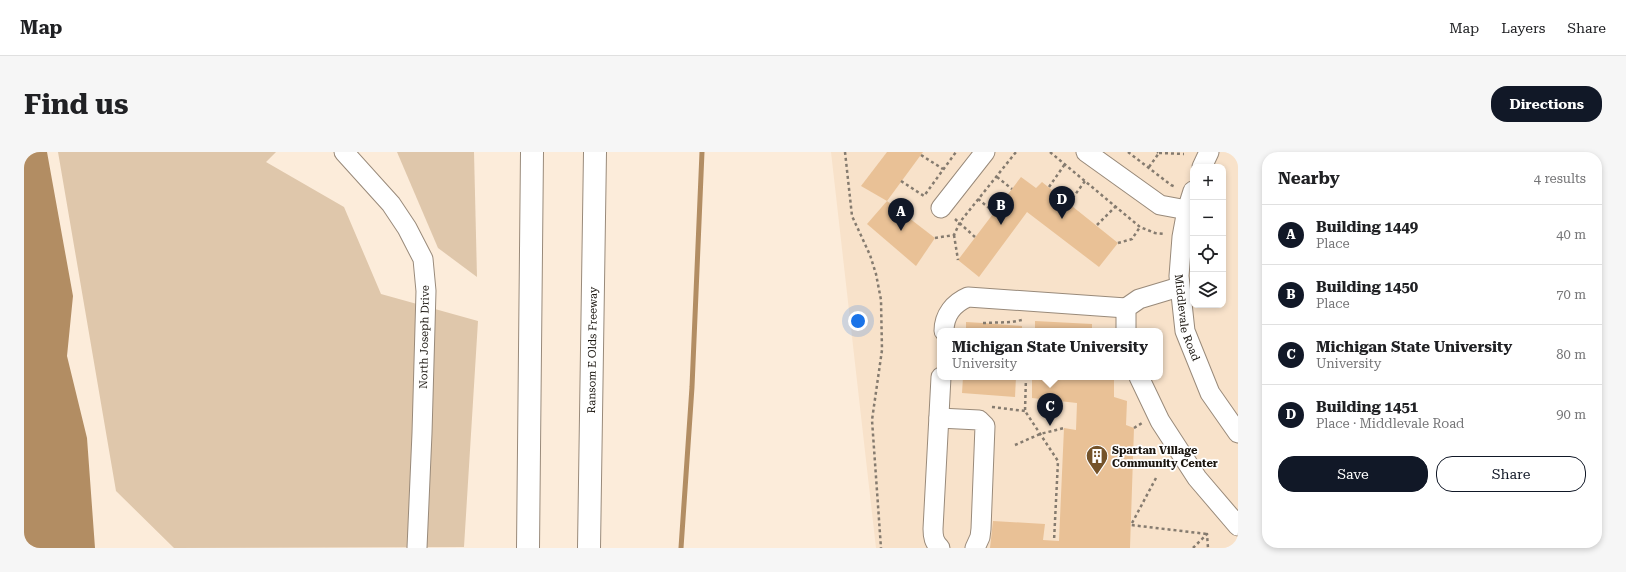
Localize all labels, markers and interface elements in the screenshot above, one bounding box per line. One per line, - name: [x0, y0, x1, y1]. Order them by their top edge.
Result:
- text: Map: [20, 16, 62, 39]
- text: Map: [1449, 20, 1479, 36]
- text: Layers: [1501, 20, 1545, 36]
- text: Share: [1567, 20, 1606, 36]
- button: Directions: [1491, 86, 1602, 122]
- text: Find us: [24, 88, 128, 121]
- map controls: [1190, 164, 1226, 308]
- button: +: [1190, 164, 1226, 200]
- text: Nearby: [1278, 168, 1340, 188]
- text: 4 results: [1534, 171, 1586, 186]
- pin: D: [1049, 186, 1075, 219]
- pin: B: [988, 192, 1014, 225]
- pin: A: [888, 198, 914, 231]
- button: −: [1190, 200, 1226, 236]
- text: Building 1449: [1316, 218, 1418, 236]
- text: A: [1286, 227, 1296, 242]
- text: 40 m: [1556, 227, 1586, 242]
- button: locate: [1190, 236, 1226, 272]
- text: Place: [1316, 236, 1350, 251]
- button: layers: [1190, 272, 1226, 308]
- street label: Middlevale Road: [1172, 273, 1202, 363]
- text: Building 1450: [1316, 278, 1418, 296]
- street label: North Joseph Drive: [417, 285, 432, 389]
- street label: Ransom E Olds Freeway: [585, 286, 600, 413]
- text: B: [1286, 287, 1296, 302]
- text: 70 m: [1556, 287, 1586, 302]
- text: Place: [1316, 296, 1350, 311]
- your location: [848, 311, 868, 331]
- popup: [937, 328, 1163, 380]
- text: Michigan State University: [952, 338, 1148, 356]
- text: Michigan State University: [1316, 338, 1512, 356]
- text: C: [1286, 347, 1296, 362]
- text: 80 m: [1556, 347, 1586, 362]
- text: University: [952, 356, 1017, 371]
- text: University: [1316, 356, 1381, 371]
- pin: C: [1037, 393, 1063, 426]
- text: Building 1451: [1316, 398, 1418, 416]
- text: D: [1286, 407, 1296, 422]
- text: 90 m: [1556, 407, 1586, 422]
- text: Place · Middlevale Road: [1316, 416, 1464, 431]
- building icon: Spartan Village Community Center: [1084, 443, 1110, 476]
- place label: Spartan Village Community Center: [1112, 444, 1218, 470]
- button: Save: [1278, 456, 1428, 492]
- button: Share: [1436, 456, 1586, 492]

